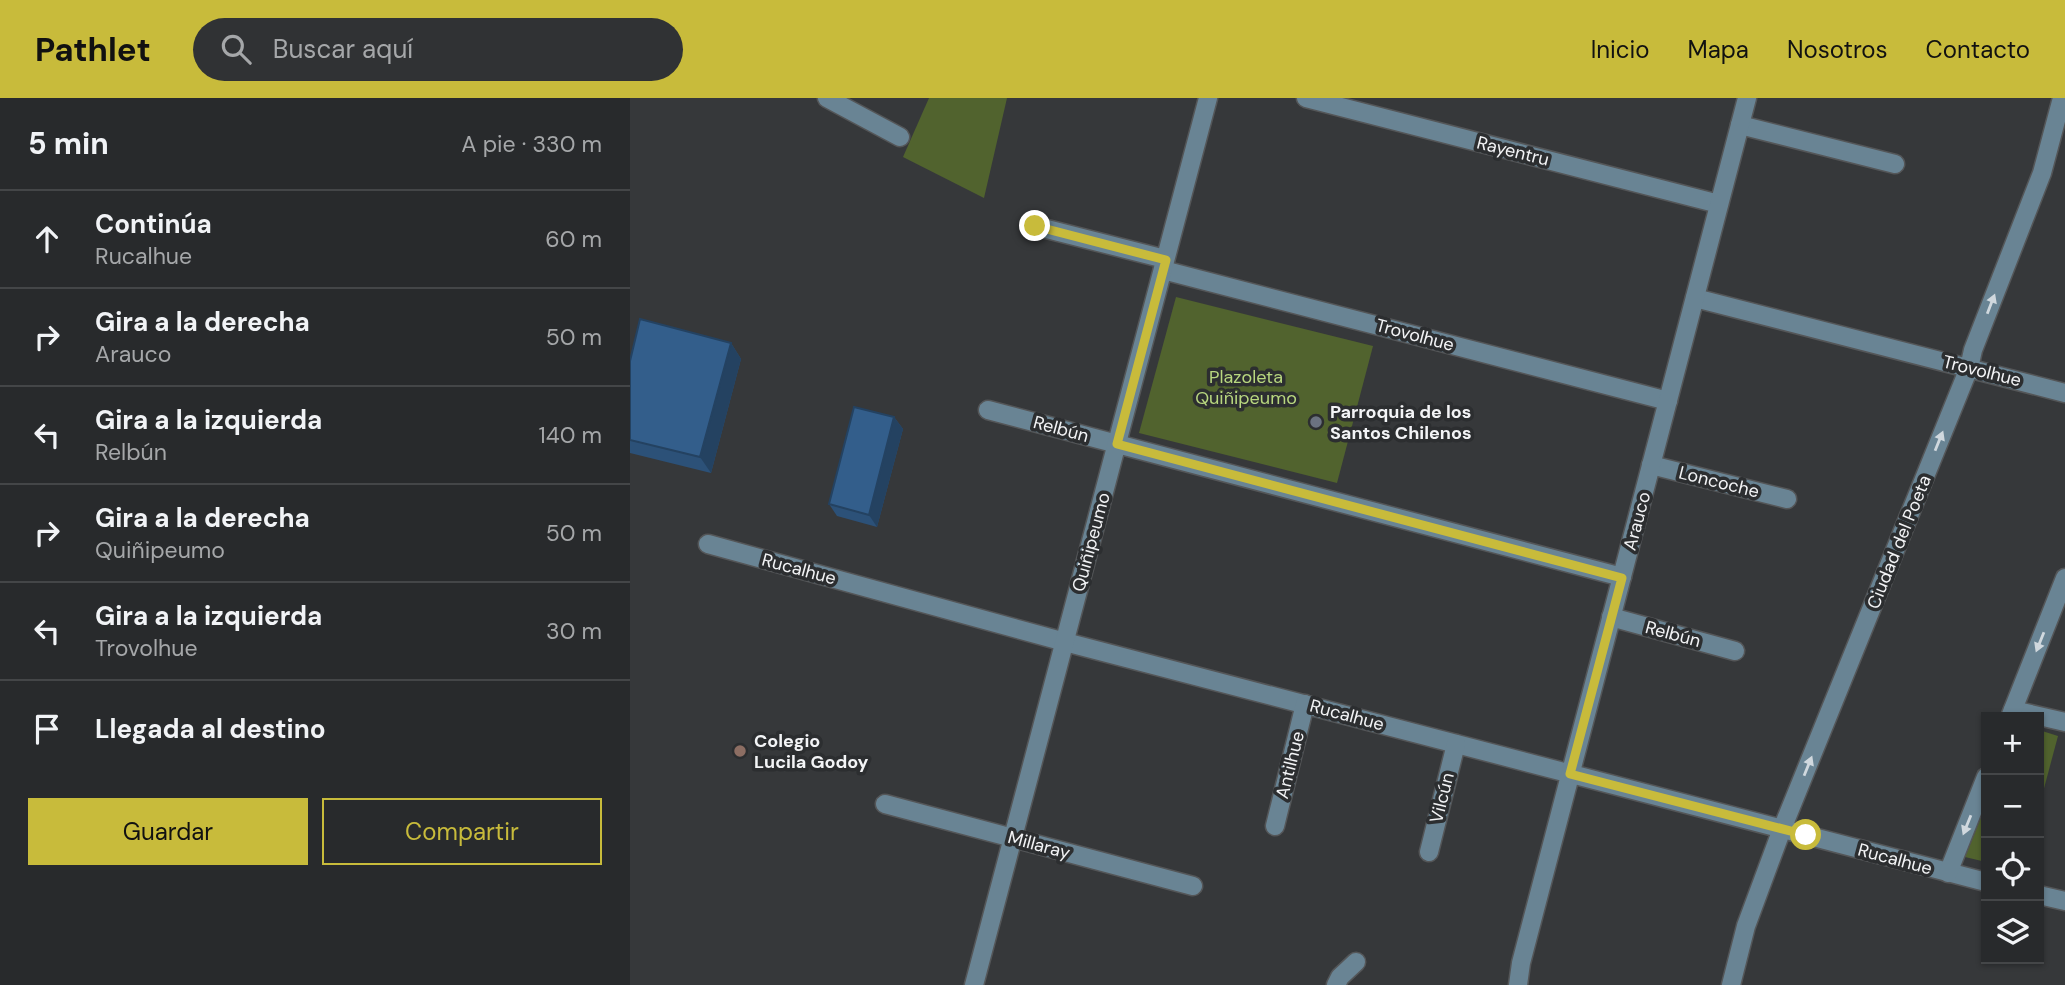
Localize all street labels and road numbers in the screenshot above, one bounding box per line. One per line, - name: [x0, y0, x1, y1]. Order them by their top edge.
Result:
- street label: Rayentru: [1474, 130, 1552, 172]
- street label: Trovolhue: [1373, 313, 1457, 357]
- street label: Trovolhue: [1940, 350, 2024, 392]
- street label: Relbún: [1031, 410, 1091, 448]
- street label: Loncoche: [1676, 460, 1762, 504]
- street label: Ciudad del Poeta: [1861, 472, 1937, 612]
- street label: Arauco: [1618, 489, 1656, 553]
- street label: Quiñipeumo: [1066, 490, 1116, 594]
- street label: Rucalhue: [759, 548, 839, 590]
- street label: Relbún: [1643, 615, 1703, 653]
- street label: Rucalhue: [1307, 694, 1387, 736]
- street label: Antilhue: [1270, 729, 1310, 801]
- street label: Vilcún: [1424, 770, 1460, 826]
- street label: Millaray: [1005, 825, 1073, 865]
- street label: Rucalhue: [1855, 838, 1935, 880]

